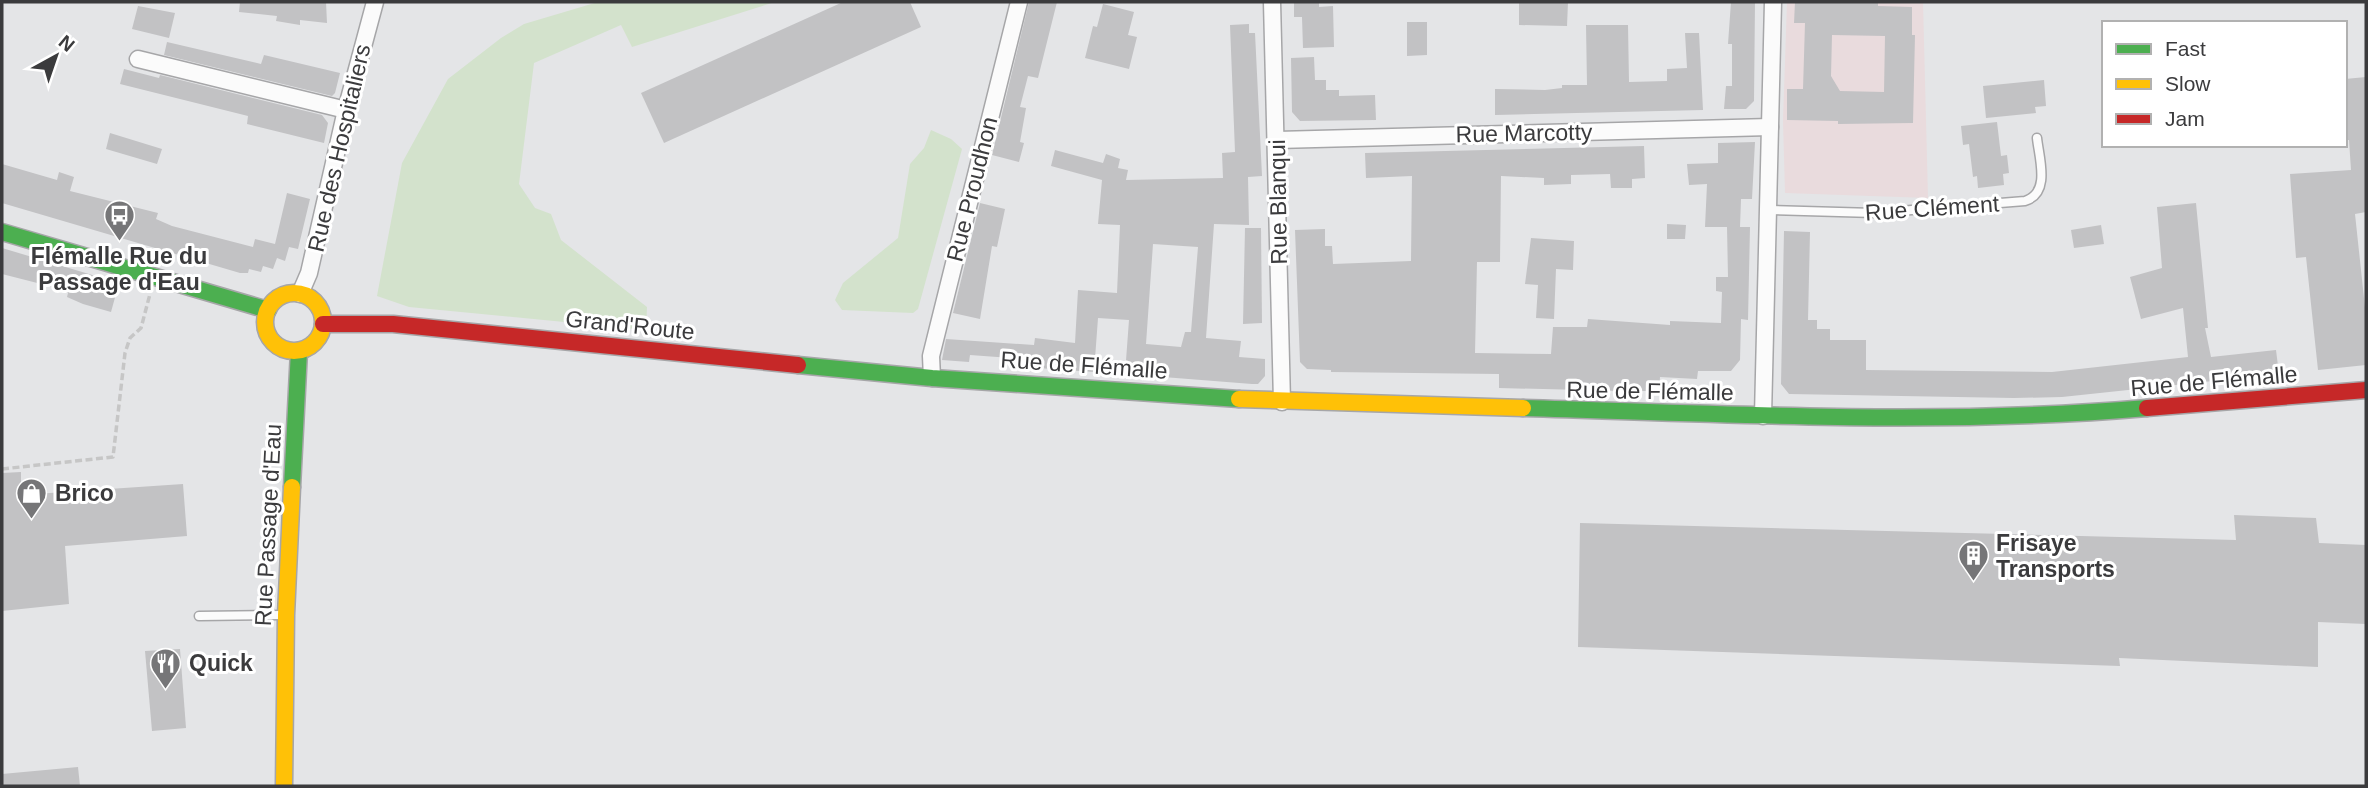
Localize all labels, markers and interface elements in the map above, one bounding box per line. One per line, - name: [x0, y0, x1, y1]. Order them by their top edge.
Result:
- north arrow: [21, 21, 91, 91]
- legend: [2102, 21, 2347, 147]
- text: N: [55, 31, 79, 56]
- text: Fast: [2165, 37, 2206, 60]
- street label: Rue des Hospitaliers: [302, 42, 376, 254]
- text: Slow: [2165, 72, 2211, 95]
- text: Jam: [2165, 107, 2205, 130]
- street label: Rue Proudhon: [941, 114, 1003, 264]
- street label: Rue Marcotty: [1455, 119, 1593, 147]
- street label: Rue Blanqui: [1264, 139, 1292, 265]
- street label: Rue Clément: [1864, 190, 2000, 226]
- bus stop icon: Flémalle Rue du Passage d'Eau: [102, 198, 136, 242]
- place label: Flémalle Rue du Passage d'Eau: [31, 243, 207, 295]
- street label: Grand'Route: [564, 305, 696, 345]
- street label: Rue de Flémalle: [1000, 346, 1168, 384]
- street label: Rue de Flémalle: [2129, 361, 2299, 401]
- street label: Rue de Flémalle: [1566, 377, 1734, 405]
- street label: Rue Passage d'Eau: [250, 423, 286, 627]
- shop icon: Brico: [15, 476, 49, 520]
- place label: Brico: [55, 480, 114, 506]
- place label: Frisaye Transports: [1996, 530, 2115, 582]
- building icon: Frisaye Transports: [1956, 539, 1990, 583]
- restaurant icon: Quick: [149, 646, 183, 690]
- place label: Quick: [189, 650, 253, 676]

